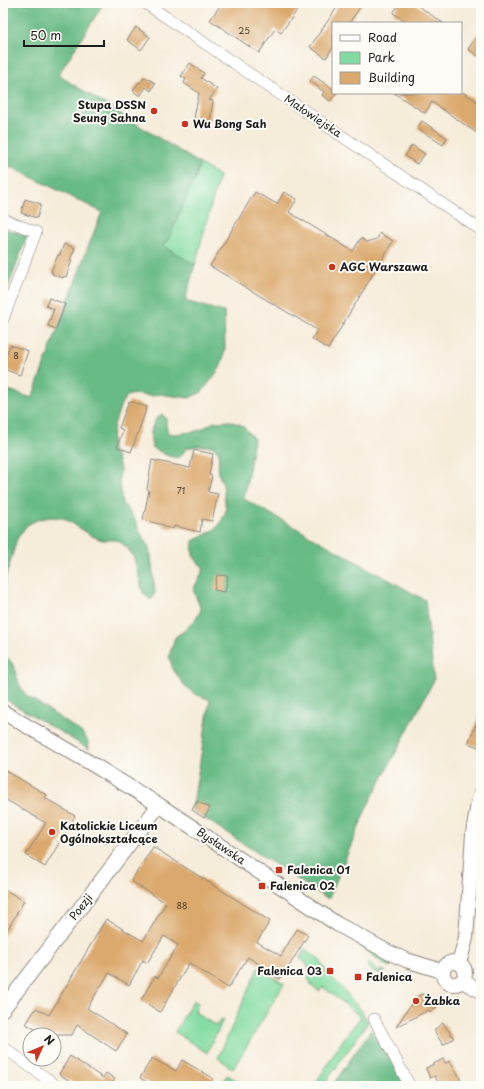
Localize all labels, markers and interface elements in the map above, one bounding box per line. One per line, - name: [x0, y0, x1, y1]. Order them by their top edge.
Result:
- scale bar: [24, 22, 104, 48]
- legend: [332, 22, 462, 94]
- house number: 25: [238, 23, 250, 37]
- text: 50 m: [30, 26, 61, 44]
- text: Road: [368, 28, 397, 46]
- text: Park: [368, 48, 395, 66]
- text: Building: [368, 68, 415, 86]
- street label: Małowiejska: [281, 90, 346, 141]
- place label: Stupa DSSN Seung Sahna: [73, 96, 147, 126]
- marker: Stupa DSSN Seung Sahna: [149, 106, 159, 116]
- place label: Wu Bong Sah: [193, 115, 267, 132]
- marker: Wu Bong Sah: [180, 119, 190, 129]
- place label: AGC Warszawa: [340, 258, 429, 275]
- marker: AGC Warszawa: [327, 262, 337, 272]
- house number: 8: [13, 348, 19, 362]
- house number: 71: [177, 483, 185, 497]
- place label: Katolickie Liceum Ogólnokształcące: [60, 817, 158, 847]
- street label: Bysławska: [193, 823, 249, 868]
- marker: Katolickie Liceum Ogólnokształcące: [47, 827, 57, 837]
- place label: Falenica 01: [287, 861, 350, 878]
- marker: Falenica 01: [274, 865, 284, 875]
- place label: Falenica 02: [270, 877, 335, 894]
- marker: Falenica 02: [257, 881, 267, 891]
- street label: Poezji: [65, 890, 96, 924]
- house number: 88: [176, 898, 188, 912]
- place label: Falenica 03: [257, 962, 322, 979]
- marker: Falenica 03: [325, 966, 335, 976]
- place label: Falenica: [366, 968, 413, 985]
- marker: Falenica: [353, 972, 363, 982]
- place label: Żabka: [424, 992, 461, 1009]
- marker: Żabka: [411, 996, 421, 1006]
- north arrow: [22, 1027, 62, 1067]
- text: N: [40, 1031, 59, 1049]

